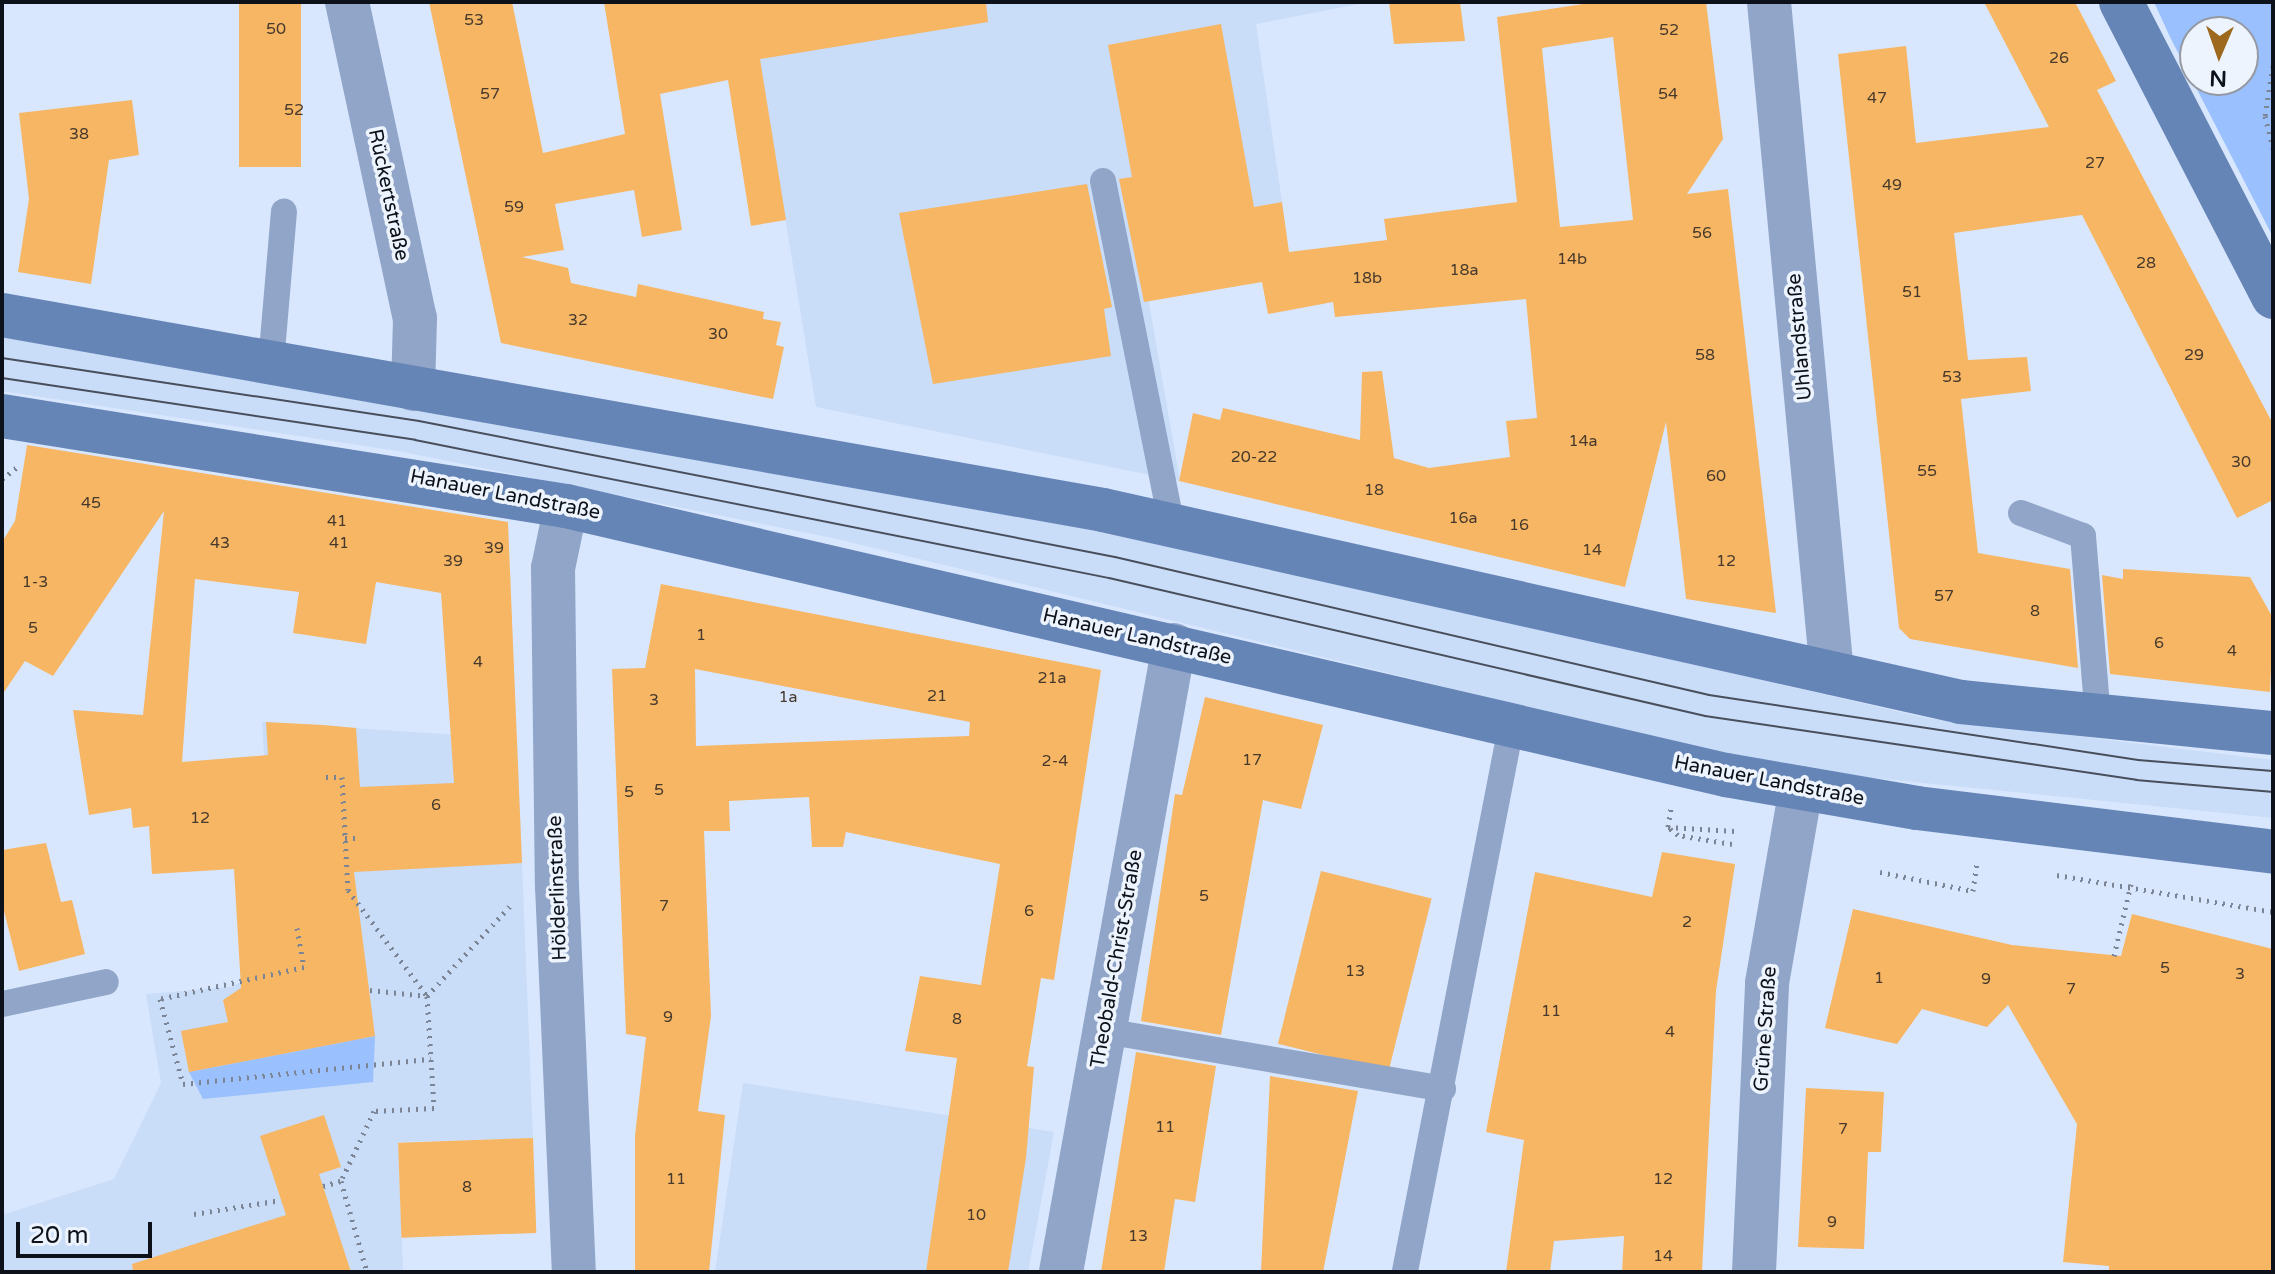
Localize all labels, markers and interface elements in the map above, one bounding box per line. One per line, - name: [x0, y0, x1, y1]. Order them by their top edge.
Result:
- house number: 53: [464, 10, 484, 30]
- north arrow: [2179, 16, 2259, 96]
- house number: 50: [266, 19, 286, 39]
- house number: 52: [1659, 20, 1679, 40]
- house number: 26: [2049, 48, 2069, 68]
- text: N: [2209, 65, 2228, 91]
- house number: 57: [480, 84, 500, 104]
- house number: 54: [1658, 84, 1678, 104]
- house number: 47: [1867, 88, 1887, 108]
- house number: 52: [284, 100, 304, 120]
- house number: 38: [69, 124, 89, 144]
- street label: Rückertstraße: [362, 127, 414, 263]
- house number: 27: [2085, 153, 2105, 173]
- house number: 49: [1882, 175, 1902, 195]
- house number: 59: [504, 197, 524, 217]
- house number: 56: [1692, 223, 1712, 243]
- house number: 14b: [1557, 249, 1587, 269]
- house number: 28: [2136, 253, 2156, 273]
- house number: 18a: [1449, 260, 1479, 280]
- house number: 18b: [1352, 268, 1382, 288]
- street label: Uhlandstraße: [1782, 272, 1818, 402]
- house number: 51: [1902, 282, 1922, 302]
- house number: 32: [568, 310, 588, 330]
- house number: 30: [708, 324, 728, 344]
- house number: 58: [1695, 345, 1715, 365]
- house number: 29: [2184, 345, 2204, 365]
- house number: 53: [1942, 367, 1962, 387]
- house number: 14a: [1568, 431, 1598, 451]
- house number: 20-22: [1231, 447, 1277, 467]
- house number: 30: [2231, 452, 2251, 472]
- house number: 55: [1917, 461, 1937, 481]
- street label: Hanauer Landstraße: [408, 465, 602, 525]
- house number: 60: [1706, 466, 1726, 486]
- house number: 18: [1364, 480, 1384, 500]
- house number: 45: [81, 493, 101, 513]
- house number: 16a: [1448, 508, 1478, 528]
- house number: 41: [327, 511, 347, 531]
- house number: 16: [1509, 515, 1529, 535]
- house number: 43: [210, 533, 230, 553]
- house number: 41: [329, 533, 349, 553]
- house number: 39: [484, 538, 504, 558]
- house number: 14: [1582, 540, 1602, 560]
- house number: 39: [443, 551, 463, 571]
- house number: 12: [1716, 551, 1736, 571]
- house number: 1-3: [22, 572, 48, 592]
- house number: 57: [1934, 586, 1954, 606]
- house number: 8: [2030, 601, 2040, 621]
- street label: Hanauer Landstraße: [1040, 604, 1234, 670]
- house number: 5: [28, 618, 38, 638]
- house number: 1: [696, 625, 706, 645]
- house number: 6: [2154, 633, 2164, 653]
- house number: 4: [2227, 641, 2237, 661]
- house number: 4: [473, 652, 483, 672]
- house number: 21a: [1037, 668, 1067, 688]
- house number: 21: [927, 686, 947, 706]
- house number: 1a: [778, 687, 798, 707]
- house number: 3: [649, 690, 659, 710]
- house number: 17: [1242, 750, 1262, 770]
- house number: 2-4: [1042, 751, 1068, 771]
- street label: Hanauer Landstraße: [1672, 751, 1866, 811]
- house number: 5: [654, 780, 664, 800]
- house number: 5: [624, 782, 634, 802]
- house number: 6: [431, 795, 441, 815]
- house number: 12: [190, 808, 210, 828]
- street label: Hölderlinstraße: [543, 815, 573, 961]
- street label: Theobald-Christ-Straße: [1086, 848, 1148, 1070]
- house number: 5: [1199, 886, 1209, 906]
- house number: 7: [659, 896, 669, 916]
- house number: 6: [1024, 901, 1034, 921]
- house number: 2: [1682, 912, 1692, 932]
- house number: 5: [2160, 958, 2170, 978]
- house number: 13: [1345, 961, 1365, 981]
- house number: 3: [2235, 964, 2245, 984]
- street label: Grüne Straße: [1750, 966, 1782, 1092]
- house number: 1: [1874, 968, 1884, 988]
- house number: 9: [1981, 969, 1991, 989]
- house number: 7: [2066, 979, 2076, 999]
- house number: 11: [1541, 1001, 1561, 1021]
- house number: 9: [663, 1007, 673, 1027]
- house number: 8: [952, 1009, 962, 1029]
- house number: 4: [1665, 1022, 1675, 1042]
- house number: 11: [1155, 1117, 1175, 1137]
- house number: 7: [1838, 1119, 1848, 1139]
- house number: 11: [666, 1169, 686, 1189]
- house number: 12: [1653, 1169, 1673, 1189]
- house number: 8: [462, 1177, 472, 1197]
- house number: 10: [966, 1205, 986, 1225]
- scale bar: [20, 1206, 156, 1256]
- house number: 9: [1827, 1212, 1837, 1232]
- text: 20 m: [30, 1221, 88, 1250]
- house number: 13: [1128, 1226, 1148, 1246]
- house number: 14: [1653, 1246, 1673, 1266]

